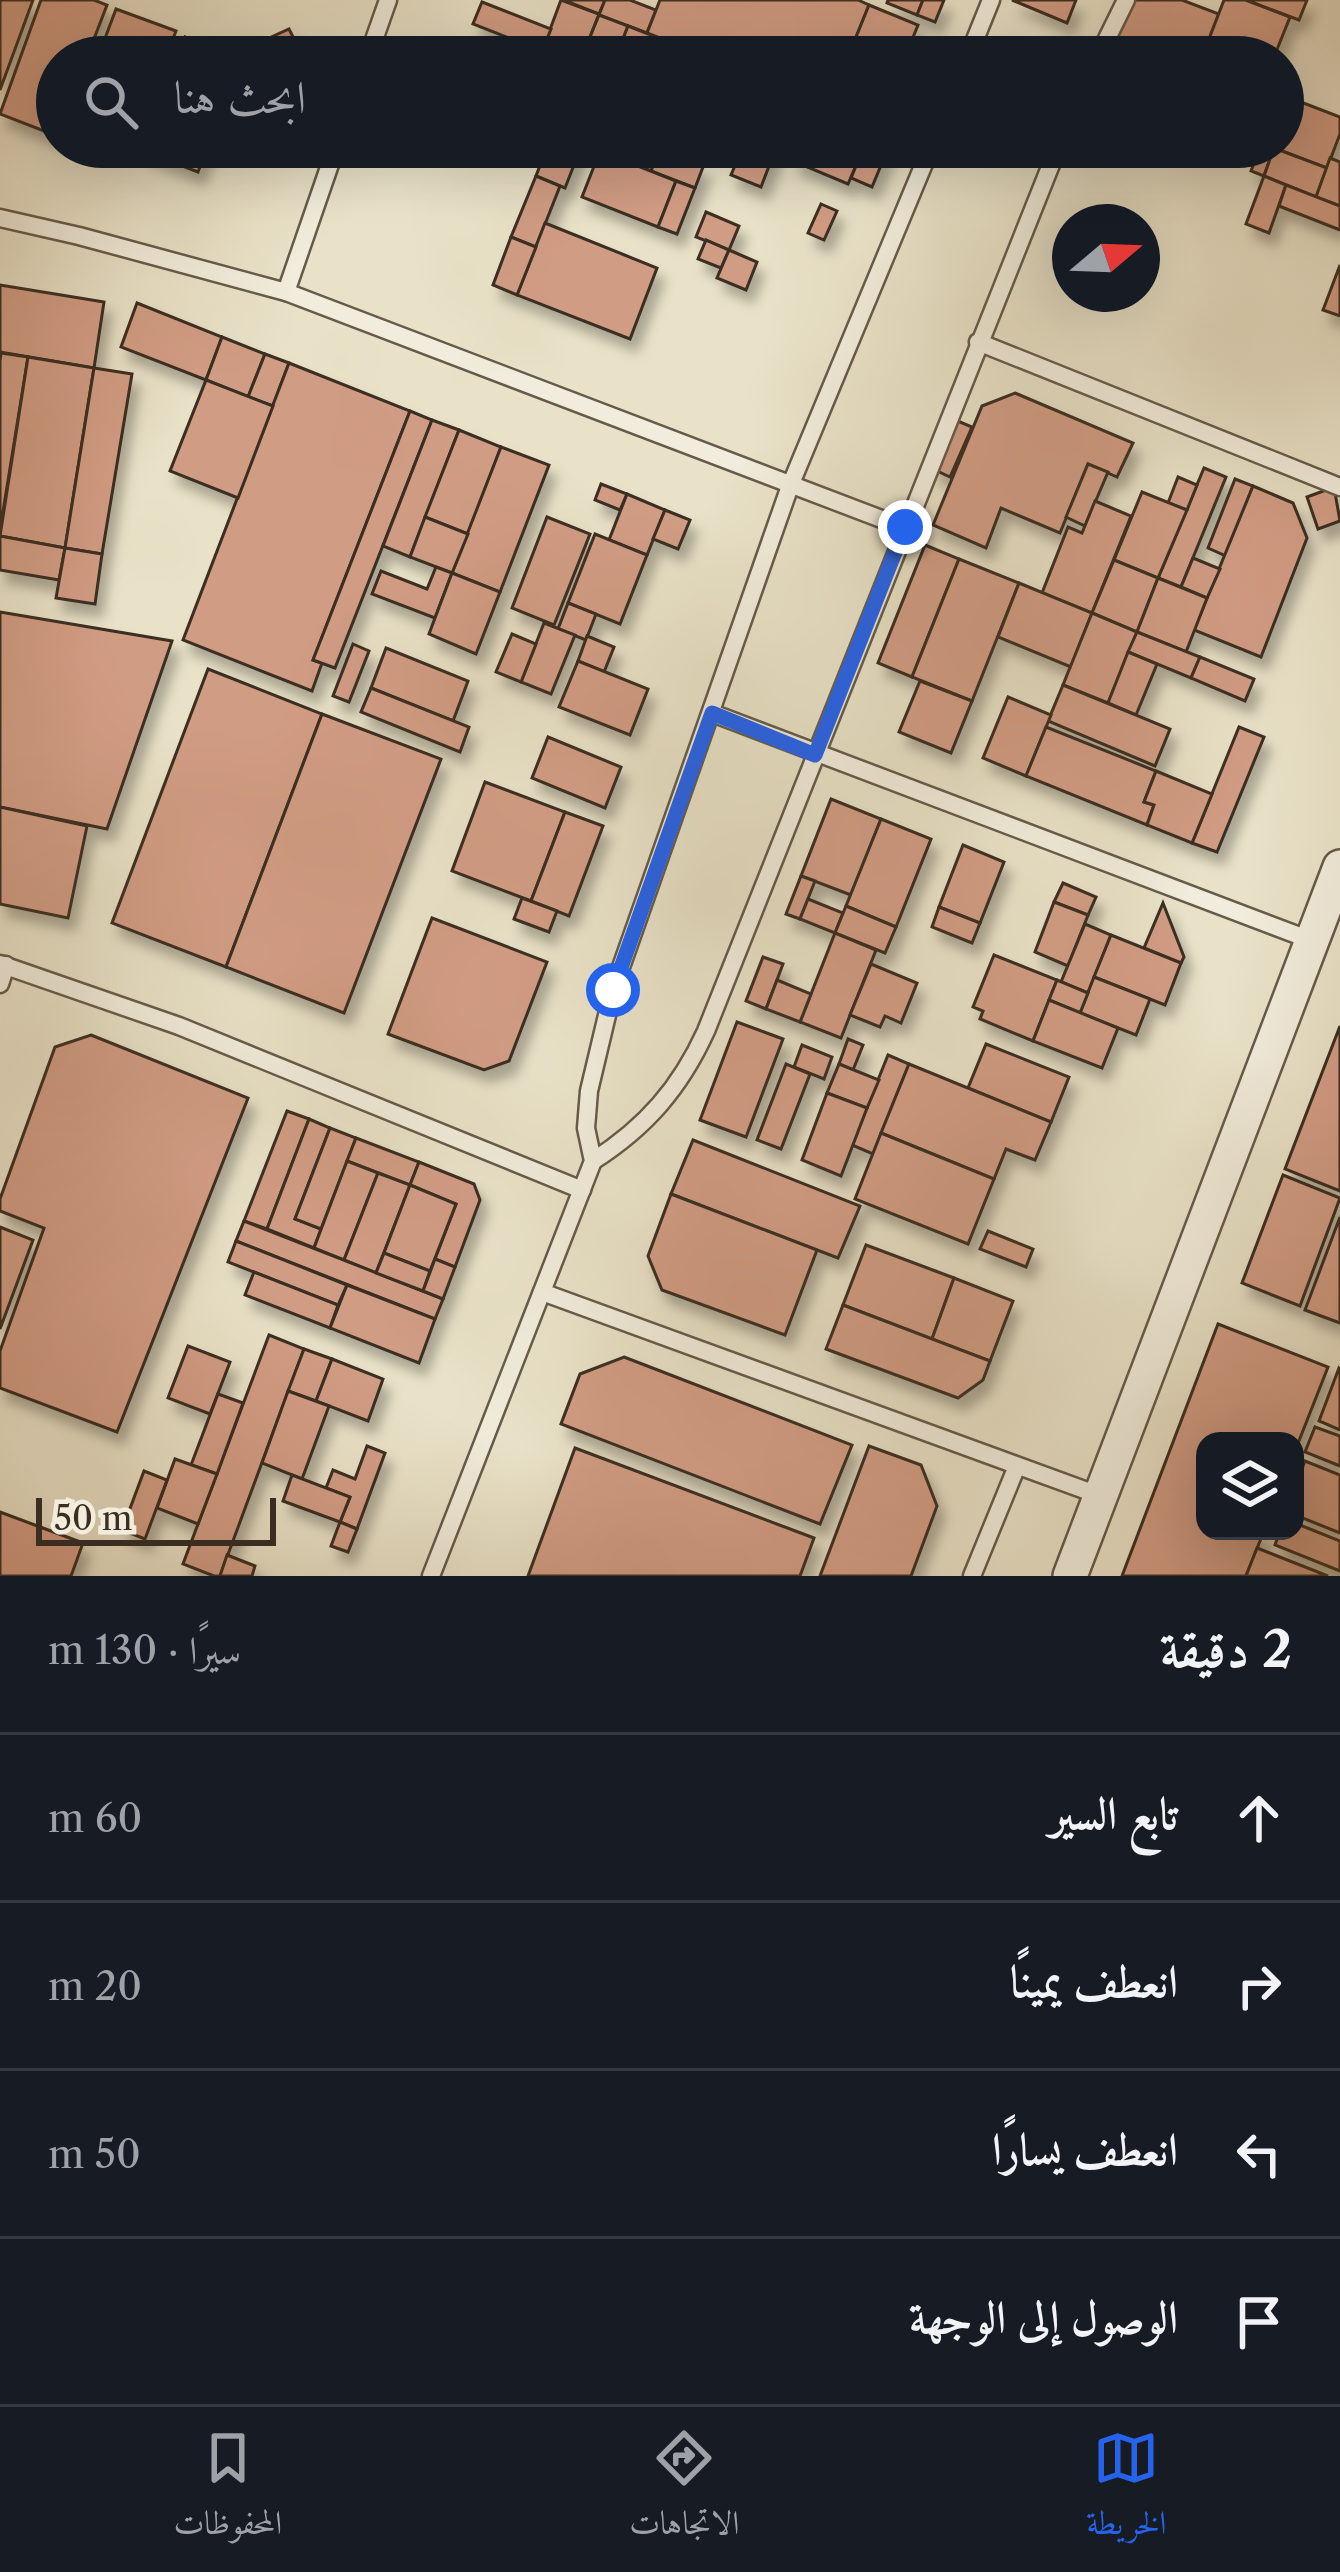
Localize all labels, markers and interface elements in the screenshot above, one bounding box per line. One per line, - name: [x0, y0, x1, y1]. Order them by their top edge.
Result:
- search box: [36, 36, 1304, 168]
- icon: search: [78, 69, 144, 135]
- text: ابحث هنا: [174, 69, 306, 125]
- north arrow: [1052, 204, 1160, 312]
- route end: [878, 500, 932, 554]
- route start: [586, 963, 640, 1017]
- map controls: [1196, 1432, 1304, 1540]
- button: layers: [1196, 1432, 1304, 1540]
- scale bar: [36, 1492, 276, 1545]
- text: 50 m: [54, 1498, 132, 1539]
- text: 2 دقيقة: [1160, 1618, 1292, 1680]
- text: سيرًا · 130 m: [48, 1626, 241, 1674]
- text: تابع السير: [1049, 1785, 1178, 1841]
- icon: ahead: [1226, 1785, 1292, 1851]
- text: 60 m: [48, 1794, 142, 1842]
- text: انعطف يمينًا: [1010, 1953, 1178, 2009]
- icon: right: [1226, 1953, 1292, 2019]
- text: 20 m: [48, 1962, 142, 2010]
- text: انعطف يسارًا: [992, 2121, 1178, 2177]
- icon: left: [1226, 2121, 1292, 2187]
- text: 50 m: [48, 2130, 141, 2178]
- text: الوصول إلى الوجهة: [909, 2289, 1178, 2345]
- icon: arrive: [1226, 2289, 1292, 2355]
- tab: المحفوظات: [173, 2425, 282, 2555]
- tab: الاتجاهات: [629, 2425, 739, 2555]
- tab: الخريطة: [1086, 2425, 1167, 2555]

